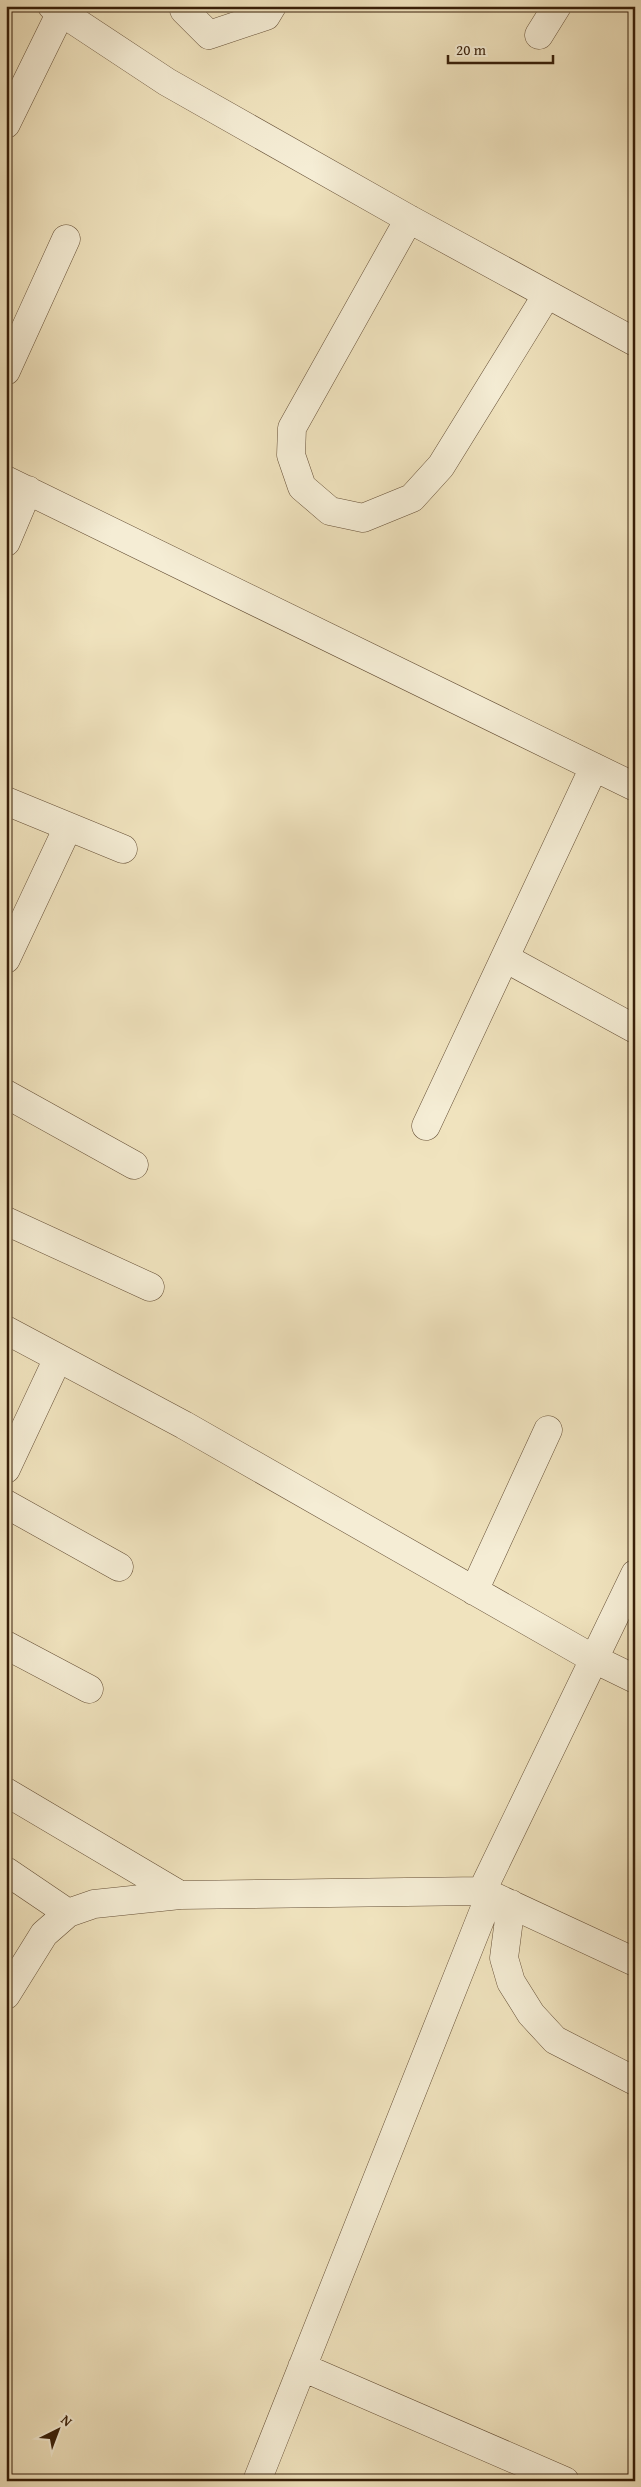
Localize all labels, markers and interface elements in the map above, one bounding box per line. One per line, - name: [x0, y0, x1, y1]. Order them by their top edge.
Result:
- scale bar: [448, 32, 554, 64]
- text: 20 m: [456, 39, 487, 60]
- north arrow: [32, 2404, 82, 2454]
- text: N: [57, 2410, 77, 2431]

